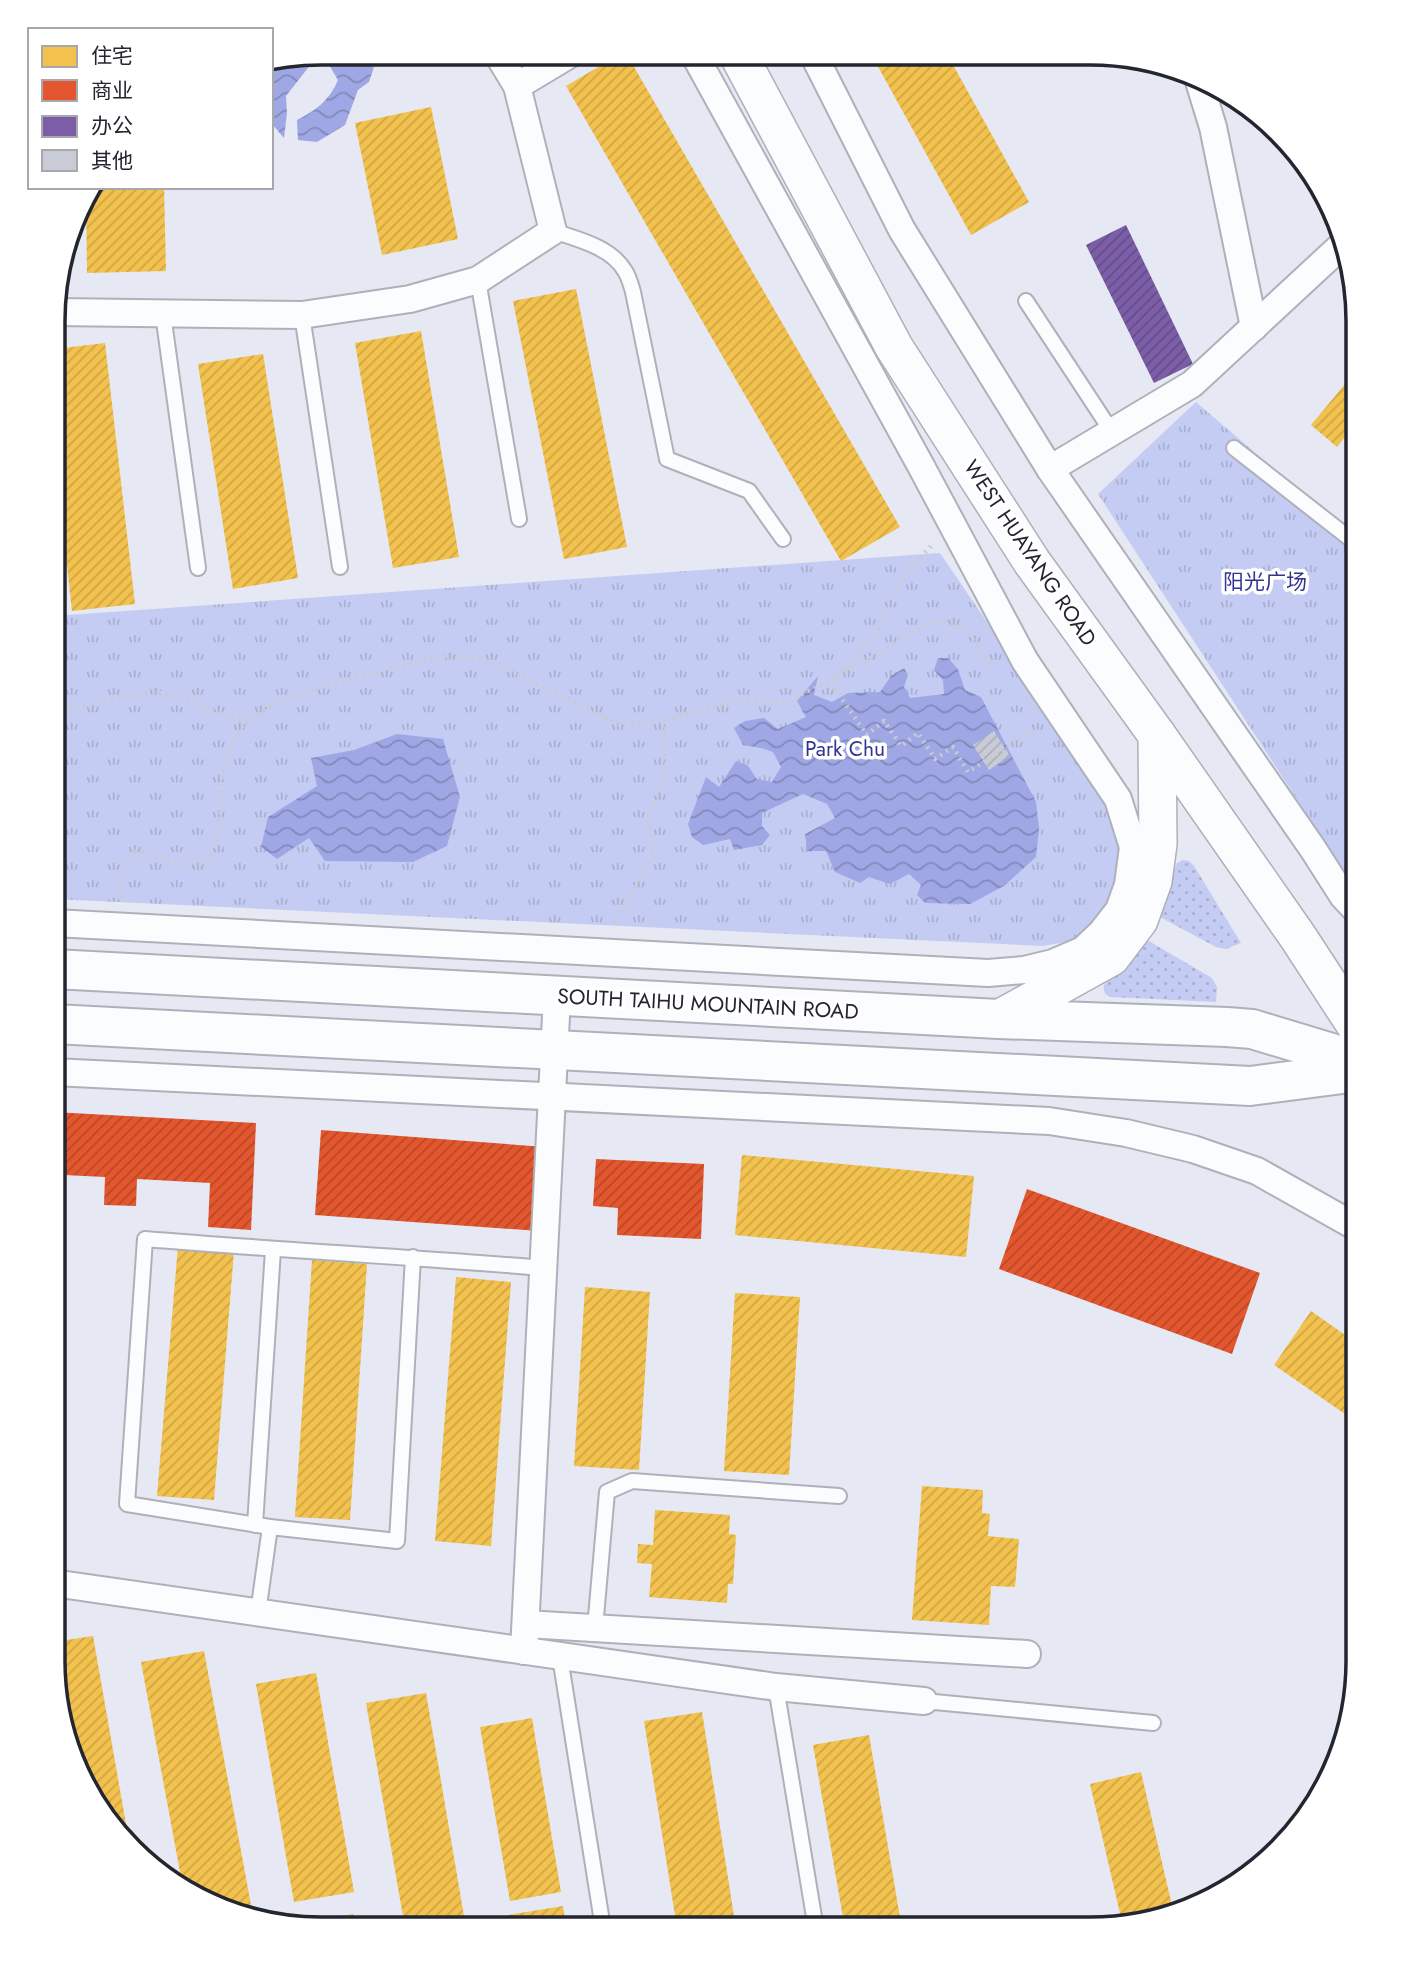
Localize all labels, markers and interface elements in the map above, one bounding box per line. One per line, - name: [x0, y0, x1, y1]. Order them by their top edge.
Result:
- legend: [28, 28, 273, 189]
- text: 住宅: [91, 41, 133, 71]
- text: 商业: [91, 76, 133, 106]
- text: 办公: [91, 111, 133, 141]
- text: 其他: [91, 146, 133, 176]
- street label: WEST HUAYANG ROAD: [956, 454, 1104, 652]
- park label: 阳光广场: [1223, 567, 1307, 597]
- park label: Park Chu: [805, 734, 885, 764]
- street label: SOUTH TAIHU MOUNTAIN ROAD: [557, 981, 859, 1027]

